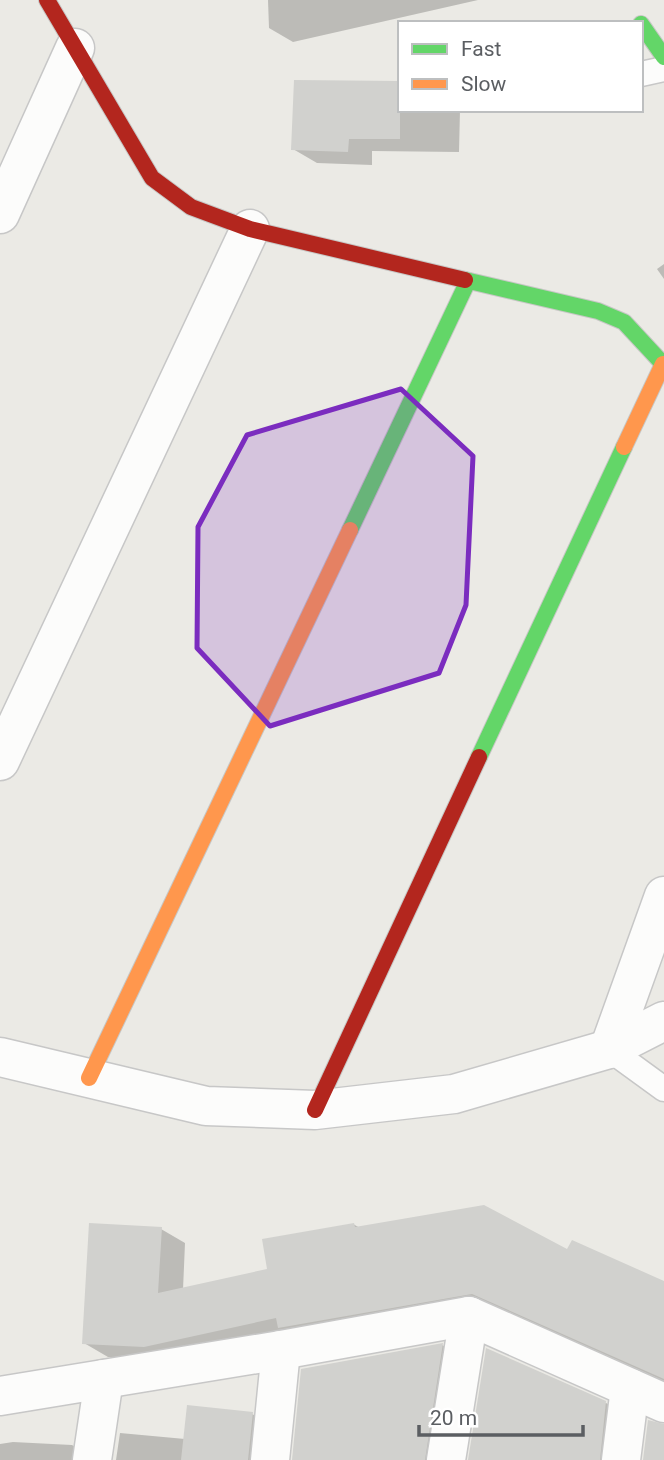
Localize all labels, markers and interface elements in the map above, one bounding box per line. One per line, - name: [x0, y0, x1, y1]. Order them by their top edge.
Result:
- legend: [398, 21, 643, 112]
- text: Fast: [461, 37, 502, 61]
- text: Slow: [461, 72, 507, 96]
- scale bar: [419, 1394, 584, 1438]
- text: 20 m: [430, 1406, 477, 1430]

